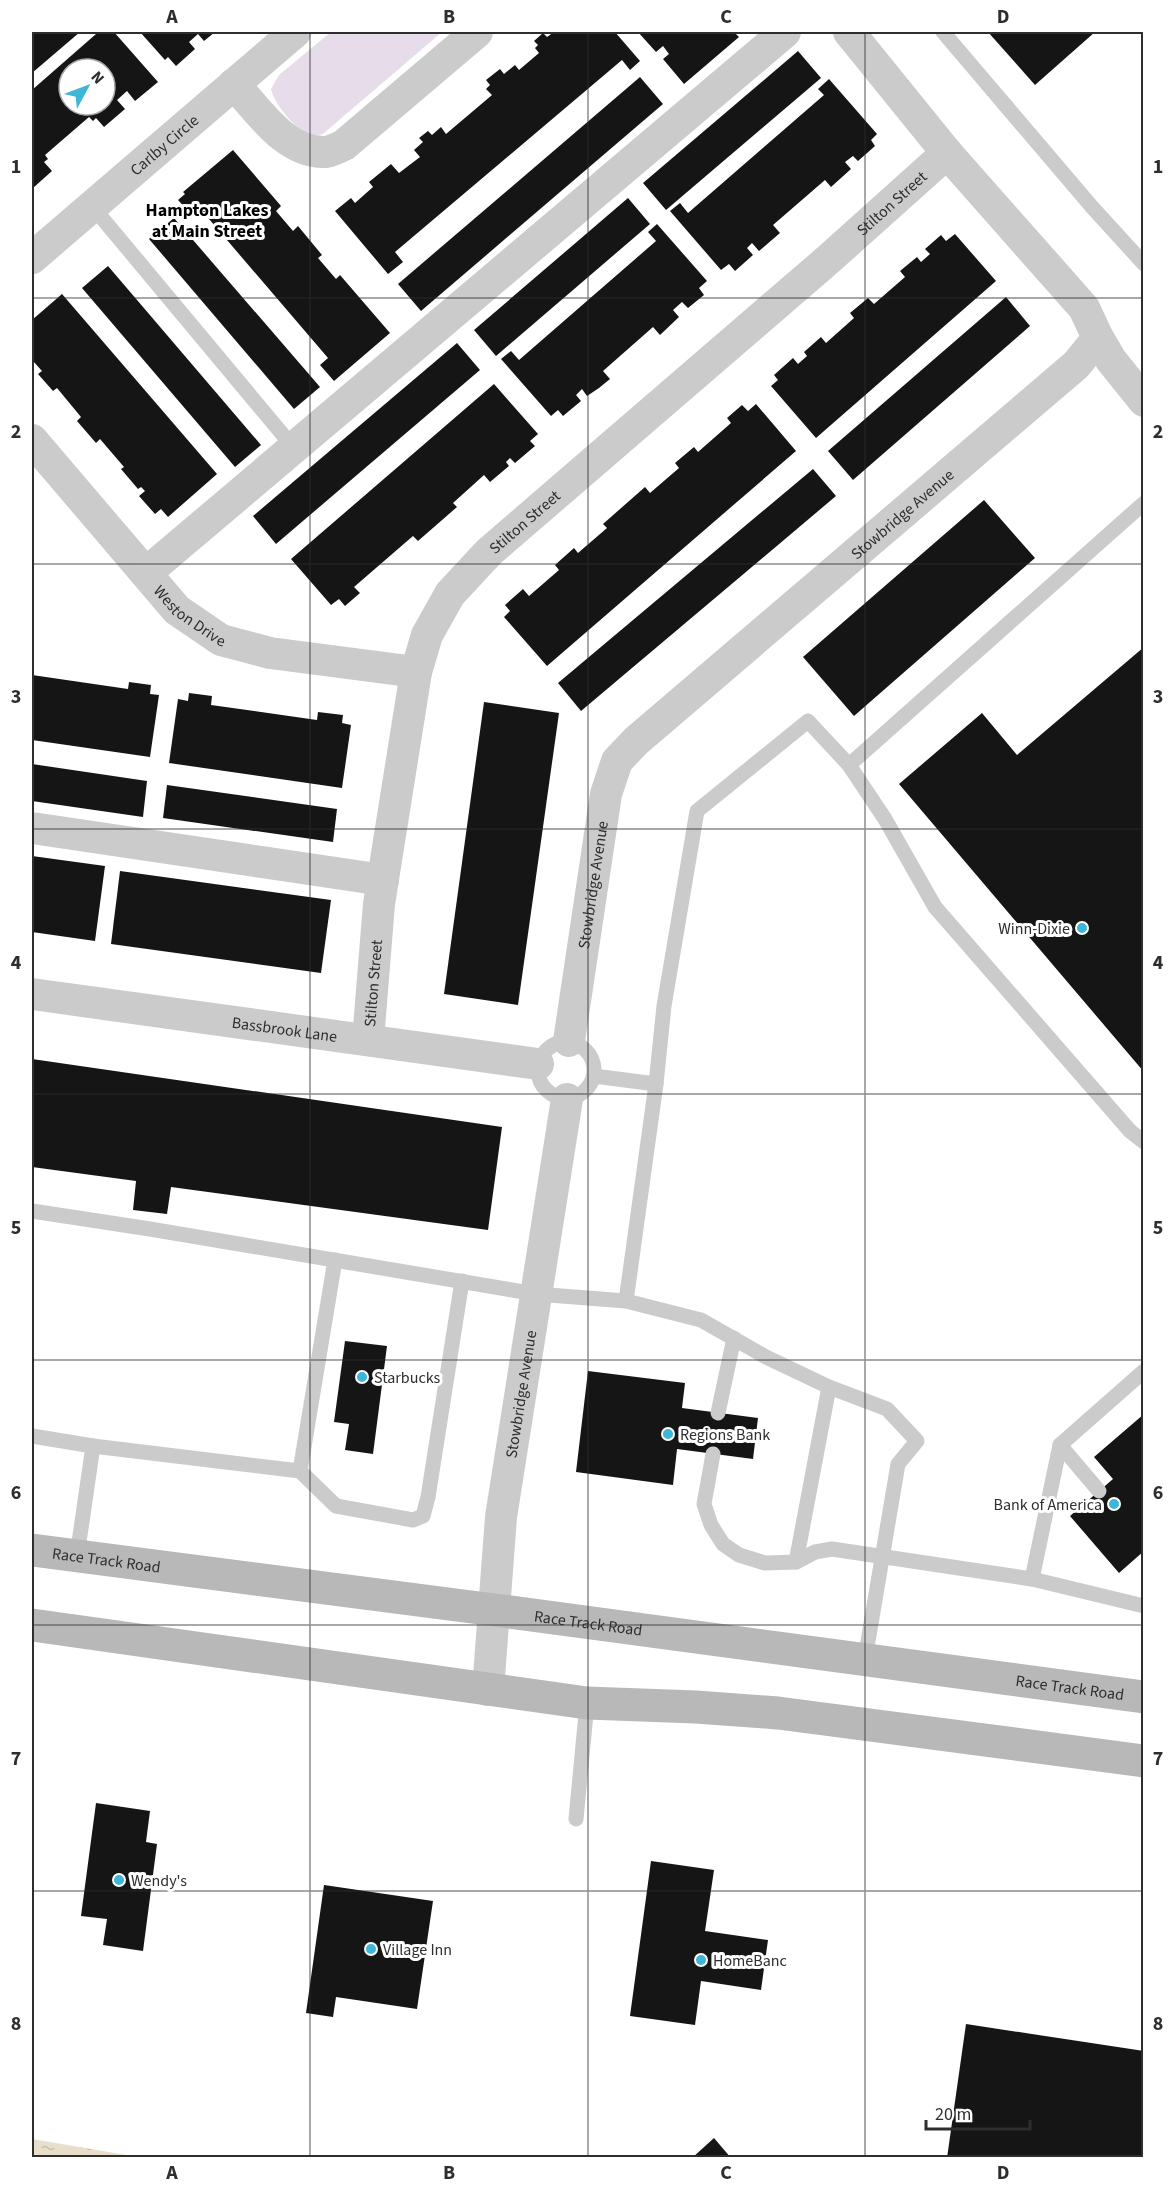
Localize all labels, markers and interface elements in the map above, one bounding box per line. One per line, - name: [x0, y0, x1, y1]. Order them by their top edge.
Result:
- text: A: [165, 3, 178, 31]
- text: B: [443, 3, 455, 31]
- text: C: [720, 3, 732, 31]
- text: D: [997, 3, 1009, 31]
- north arrow: [57, 57, 117, 117]
- text: N: [86, 67, 109, 89]
- street label: Carlby Circle: [126, 110, 204, 181]
- text: 1: [11, 153, 21, 181]
- text: 1: [1153, 153, 1163, 181]
- street label: Stilton Street: [852, 166, 932, 241]
- district label: Hampton Lakes at Main Street: [146, 198, 268, 244]
- text: 2: [11, 418, 21, 446]
- text: 2: [1153, 418, 1163, 446]
- street label: Stowbridge Avenue: [846, 464, 959, 565]
- street label: Stilton Street: [485, 485, 566, 559]
- street label: Weston Drive: [148, 581, 228, 653]
- text: 3: [11, 683, 21, 711]
- text: 3: [1153, 683, 1163, 711]
- street label: Stowbridge Avenue: [573, 819, 614, 950]
- place label: Winn-Dixie: [998, 918, 1070, 940]
- marker: Winn-Dixie: [1075, 921, 1089, 935]
- street label: Stilton Street: [359, 938, 388, 1028]
- text: 4: [11, 949, 22, 977]
- text: 4: [1153, 949, 1164, 977]
- street label: Bassbrook Lane: [230, 1012, 339, 1048]
- text: 5: [11, 1214, 21, 1242]
- text: 5: [1153, 1214, 1163, 1242]
- street label: Stowbridge Avenue: [500, 1329, 542, 1460]
- place label: Starbucks: [374, 1367, 441, 1389]
- marker: Starbucks: [355, 1370, 369, 1384]
- place label: Regions Bank: [680, 1424, 770, 1446]
- marker: Regions Bank: [661, 1427, 675, 1441]
- text: 6: [11, 1479, 21, 1507]
- text: 6: [1153, 1479, 1163, 1507]
- place label: Bank of America: [994, 1494, 1102, 1516]
- marker: Bank of America: [1107, 1497, 1121, 1511]
- street label: Race Track Road: [51, 1543, 162, 1579]
- street label: Race Track Road: [533, 1605, 644, 1642]
- street label: Race Track Road: [1014, 1670, 1125, 1706]
- text: 7: [11, 1745, 21, 1773]
- text: 7: [1153, 1745, 1163, 1773]
- place label: Wendy's: [131, 1870, 187, 1892]
- marker: Wendy's: [112, 1873, 126, 1887]
- place label: Village Inn: [383, 1939, 452, 1961]
- marker: Village Inn: [364, 1942, 378, 1956]
- place label: HomeBanc: [713, 1950, 787, 1972]
- marker: HomeBanc: [694, 1953, 708, 1967]
- text: 8: [11, 2010, 21, 2038]
- text: 8: [1153, 2010, 1163, 2038]
- scale bar: [926, 2093, 1030, 2131]
- text: 20 m: [935, 2102, 971, 2127]
- text: A: [165, 2159, 178, 2187]
- text: B: [443, 2159, 455, 2187]
- text: C: [720, 2159, 732, 2187]
- text: D: [997, 2159, 1009, 2187]

